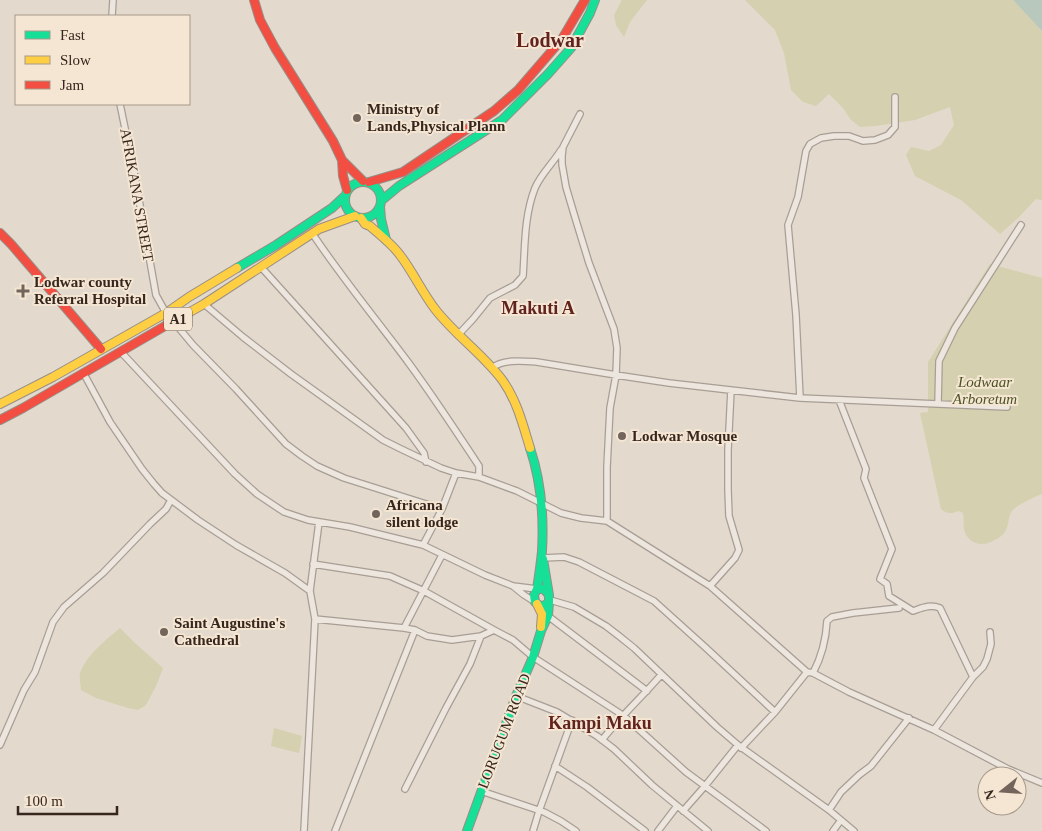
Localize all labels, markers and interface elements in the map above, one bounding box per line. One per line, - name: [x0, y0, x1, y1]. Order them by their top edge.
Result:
- legend: [15, 15, 190, 105]
- text: Fast: [60, 27, 86, 43]
- district label: Lodwar: [516, 29, 584, 51]
- text: Slow: [60, 52, 91, 68]
- text: Jam: [60, 77, 84, 93]
- place label: Ministry of Lands,Physical Plann: [367, 101, 506, 134]
- marker: Ministry of Lands,Physical Plann: [351, 112, 363, 124]
- street label: AFRIKANA STREET: [117, 127, 157, 263]
- place label: Lodwar county Referral Hospital: [34, 274, 146, 307]
- marker: Lodwar county Referral Hospital: [16, 284, 30, 298]
- district label: Makuti A: [501, 298, 575, 318]
- road number: A1: [164, 308, 192, 330]
- park label: Lodwaar Arboretum: [952, 374, 1017, 407]
- place label: Lodwar Mosque: [632, 428, 737, 444]
- marker: Lodwar Mosque: [616, 430, 628, 442]
- place label: Africana silent lodge: [386, 497, 458, 530]
- marker: Africana silent lodge: [370, 508, 382, 520]
- place label: Saint Augustine's Cathedral: [174, 615, 285, 648]
- marker: Saint Augustine's Cathedral: [158, 626, 170, 638]
- street label: LORUGUM ROAD: [475, 671, 533, 791]
- district label: Kampi Maku: [548, 713, 652, 733]
- north arrow: [977, 766, 1027, 816]
- scale bar: [18, 784, 116, 816]
- text: N: [981, 788, 999, 802]
- text: 100 m: [25, 793, 63, 809]

